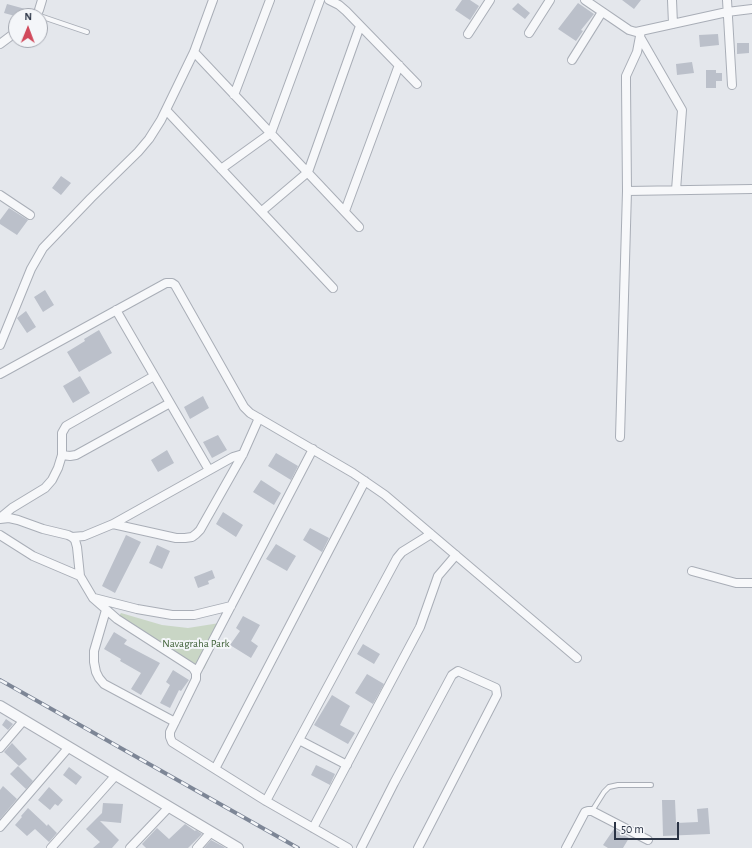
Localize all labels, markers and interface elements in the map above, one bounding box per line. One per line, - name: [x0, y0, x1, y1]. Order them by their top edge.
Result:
- north arrow: [8, 8, 48, 48]
- text: N: [24, 11, 32, 22]
- park label: Navagraha Park: [162, 637, 230, 651]
- scale bar: [616, 814, 681, 840]
- text: 50 m: [621, 823, 644, 835]

